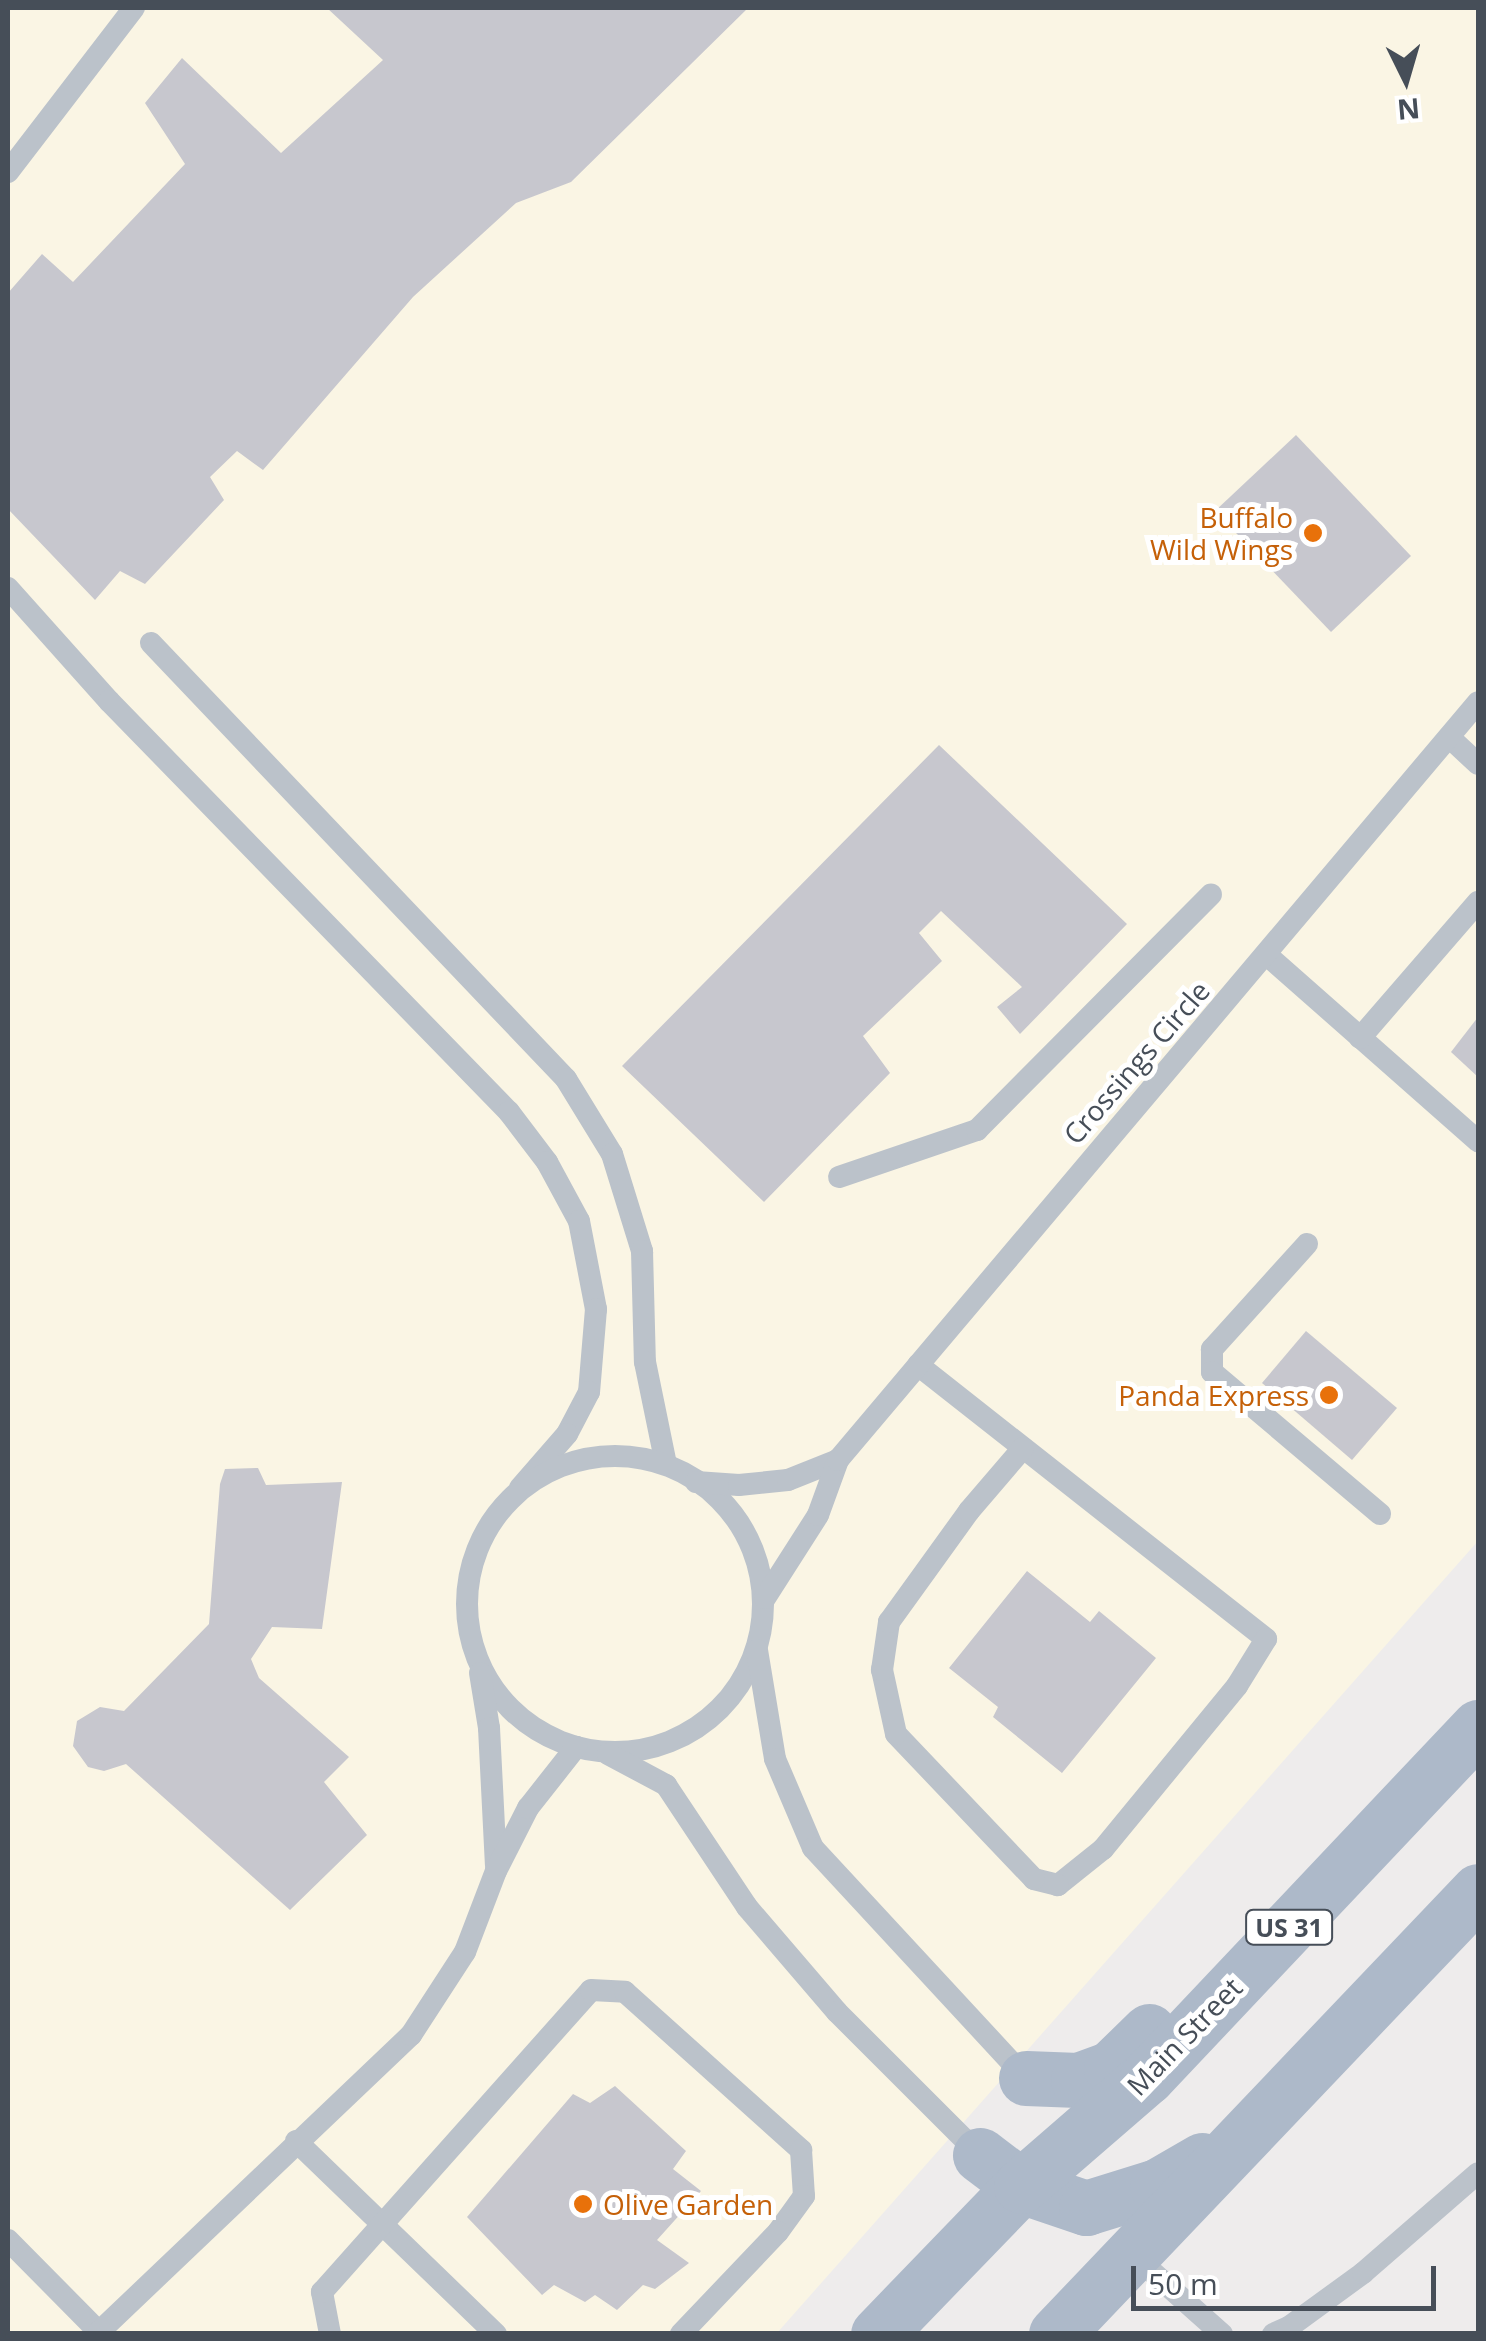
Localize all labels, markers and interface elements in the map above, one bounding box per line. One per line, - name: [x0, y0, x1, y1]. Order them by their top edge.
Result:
- north arrow: [1356, 30, 1456, 130]
- text: N: [1396, 90, 1422, 130]
- place label: Buffalo Wild Wings: [1150, 500, 1293, 566]
- marker: Buffalo Wild Wings: [1302, 522, 1324, 544]
- street label: Crossings Circle: [1056, 974, 1216, 1150]
- place label: Panda Express: [1118, 1378, 1309, 1412]
- marker: Panda Express: [1318, 1384, 1340, 1406]
- road number: US 31: [1244, 1907, 1334, 1947]
- street label: Main Street: [1120, 1970, 1248, 2102]
- place label: Olive Garden: [603, 2187, 773, 2221]
- marker: Olive Garden: [572, 2193, 594, 2215]
- scale bar: [1136, 2246, 1441, 2308]
- text: 50 m: [1148, 2263, 1218, 2304]

